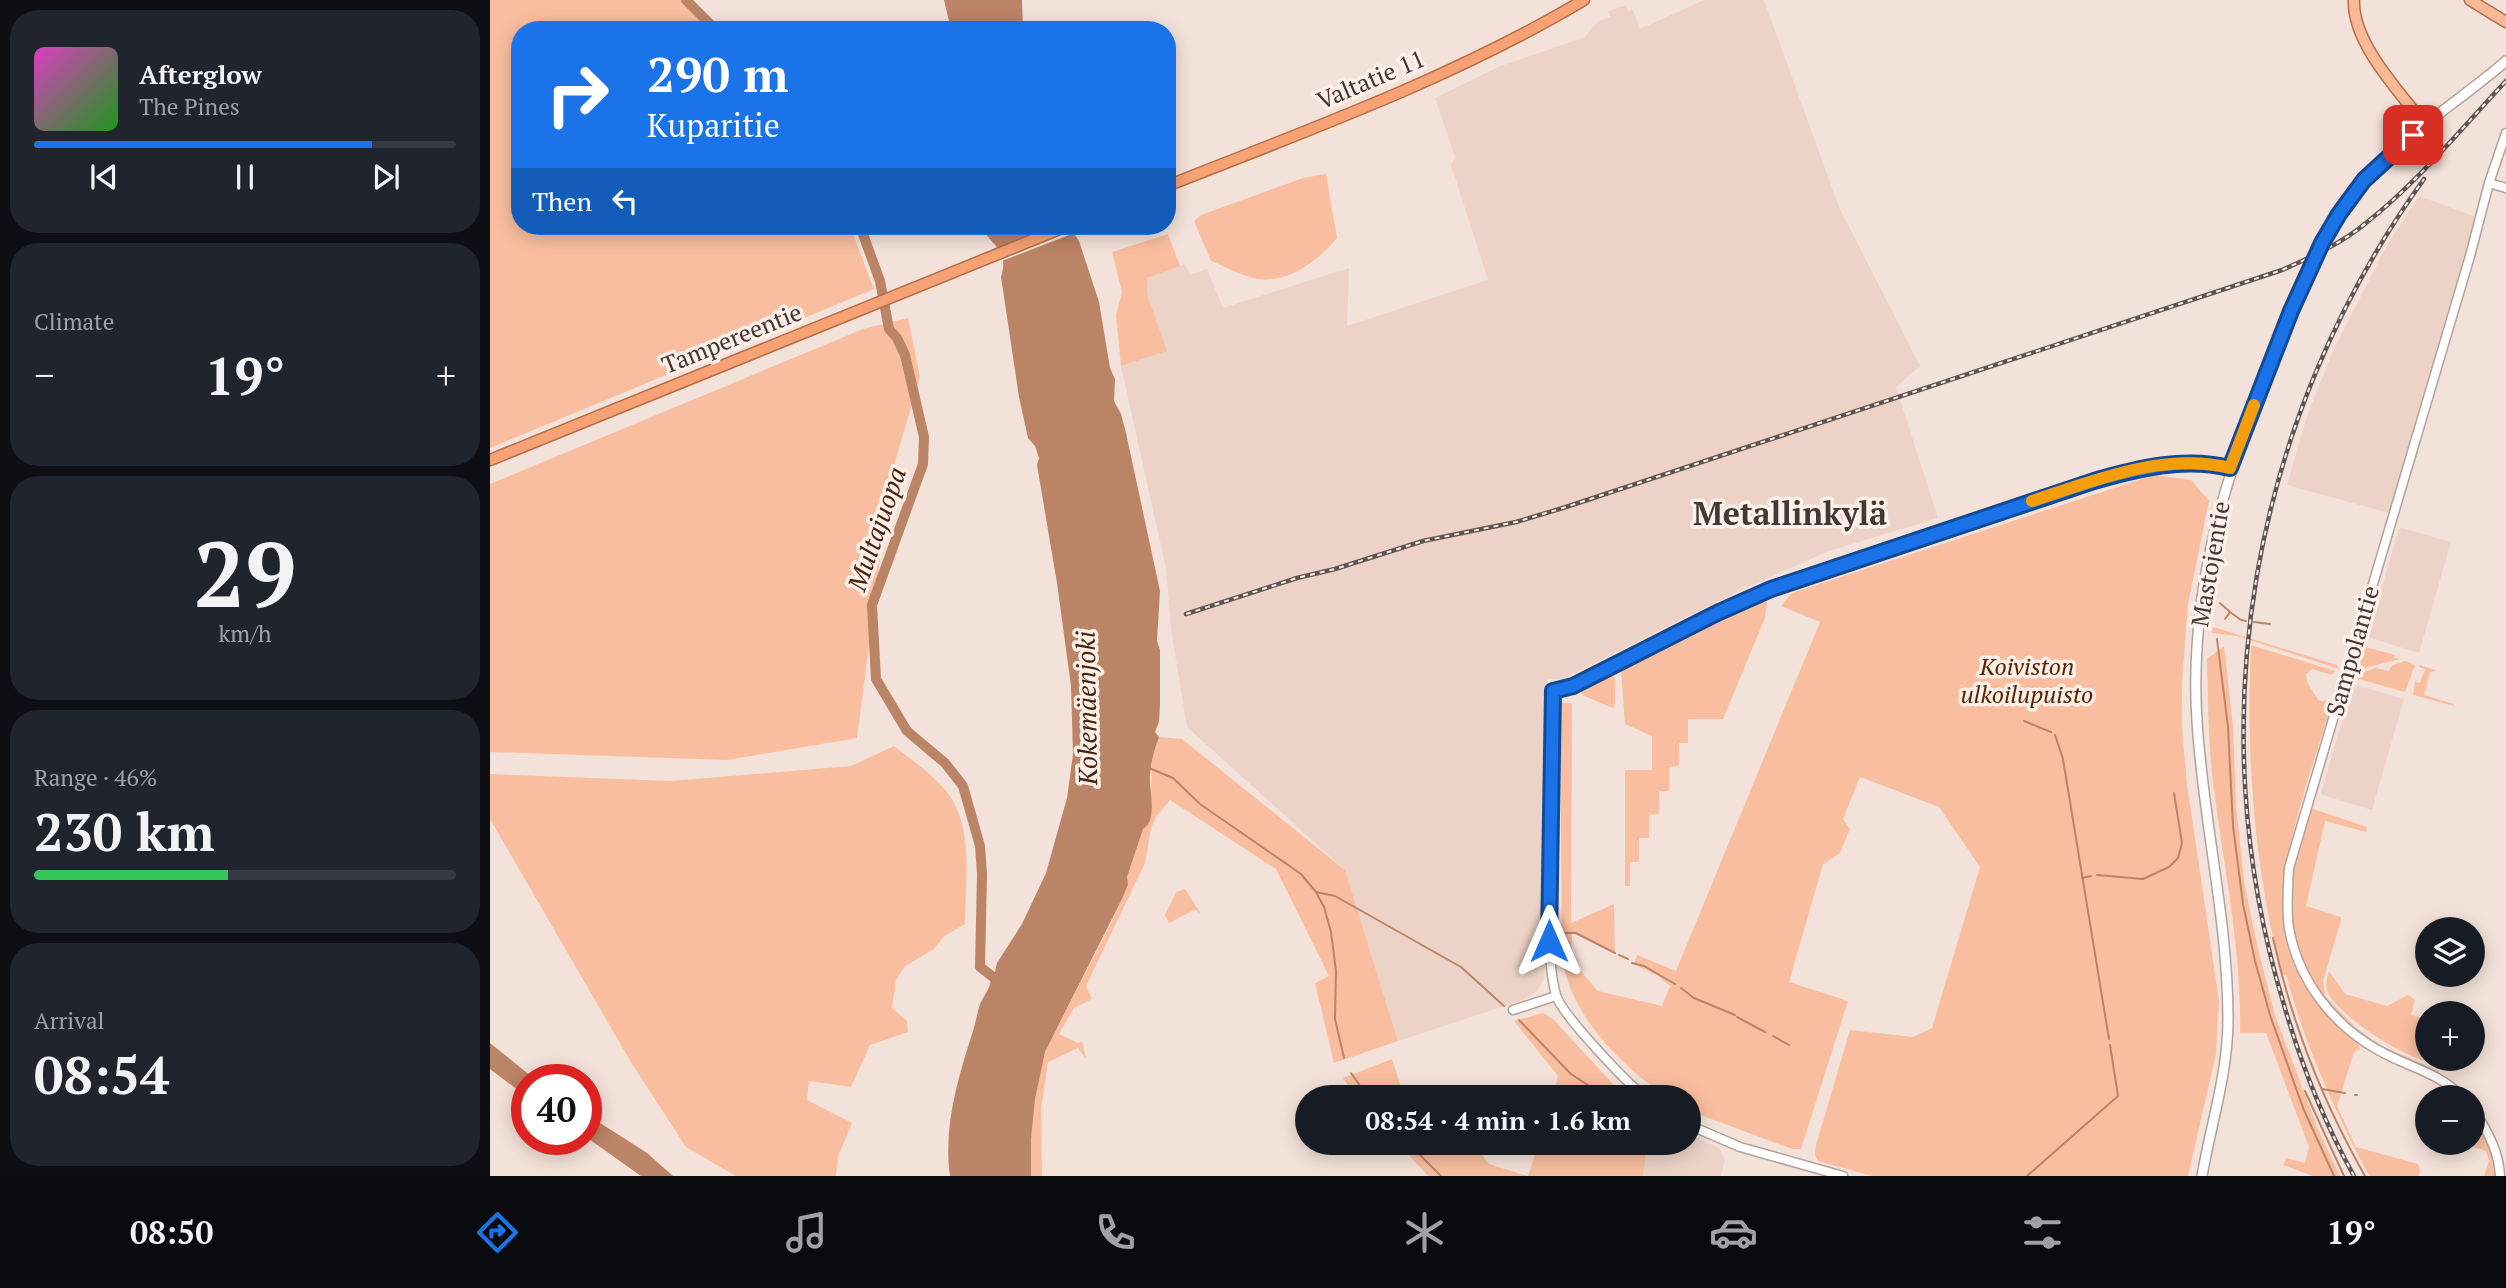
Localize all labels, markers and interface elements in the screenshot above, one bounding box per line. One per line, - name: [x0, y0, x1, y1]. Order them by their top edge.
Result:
- text: 290 m: [647, 41, 789, 106]
- street label: Valtatie 11: [1312, 42, 1430, 116]
- icon: right: [532, 49, 623, 140]
- text: Afterglow: [139, 57, 262, 91]
- text: The Pines: [139, 91, 240, 122]
- text: Kuparitie: [647, 104, 780, 146]
- pin: [2383, 105, 2443, 165]
- icon: arrive: [2394, 116, 2432, 154]
- icon: previous: [85, 158, 123, 196]
- icon: pause: [226, 158, 264, 196]
- icon: next: [367, 158, 405, 196]
- icon: left: [606, 182, 644, 220]
- text: Then: [532, 184, 592, 218]
- street label: Tampereentie: [657, 295, 806, 381]
- text: Climate: [34, 306, 114, 337]
- text: 19°: [205, 341, 285, 410]
- text: −: [34, 350, 54, 400]
- text: +: [436, 350, 456, 400]
- water label: Multajuopa: [839, 462, 913, 596]
- district label: Metallinkylä: [1693, 492, 1887, 534]
- street label: Mastojentie: [2183, 499, 2237, 629]
- text: 29: [194, 512, 296, 633]
- street label: Sampolantie: [2318, 582, 2386, 720]
- text: km/h: [218, 618, 272, 649]
- water label: Kokemäenjoki: [1068, 631, 1104, 786]
- park label: Koiviston ulkoilupuisto: [1961, 650, 2093, 710]
- text: Range · 46%: [34, 762, 157, 793]
- text: 230 km: [34, 797, 215, 866]
- position arrow: [1512, 904, 1586, 978]
- map controls: [2415, 917, 2485, 1155]
- button: layers: [2415, 917, 2485, 987]
- button: +: [2415, 1001, 2485, 1071]
- text: Arrival: [34, 1005, 105, 1036]
- text: 08:54: [34, 1040, 169, 1109]
- speed limit sign: 40: [511, 1064, 602, 1155]
- button: −: [2415, 1085, 2485, 1155]
- text: 08:54 · 4 min · 1.6 km: [1365, 1103, 1631, 1137]
- icon: directions: [473, 1208, 522, 1257]
- icon: music: [782, 1208, 831, 1257]
- icon: phone: [1091, 1208, 1140, 1257]
- icon: climate: [1400, 1208, 1449, 1257]
- icon: car: [1709, 1208, 1758, 1257]
- icon: filters: [2018, 1208, 2067, 1257]
- text: 08:50: [130, 1211, 213, 1253]
- text: 19°: [2327, 1211, 2376, 1253]

